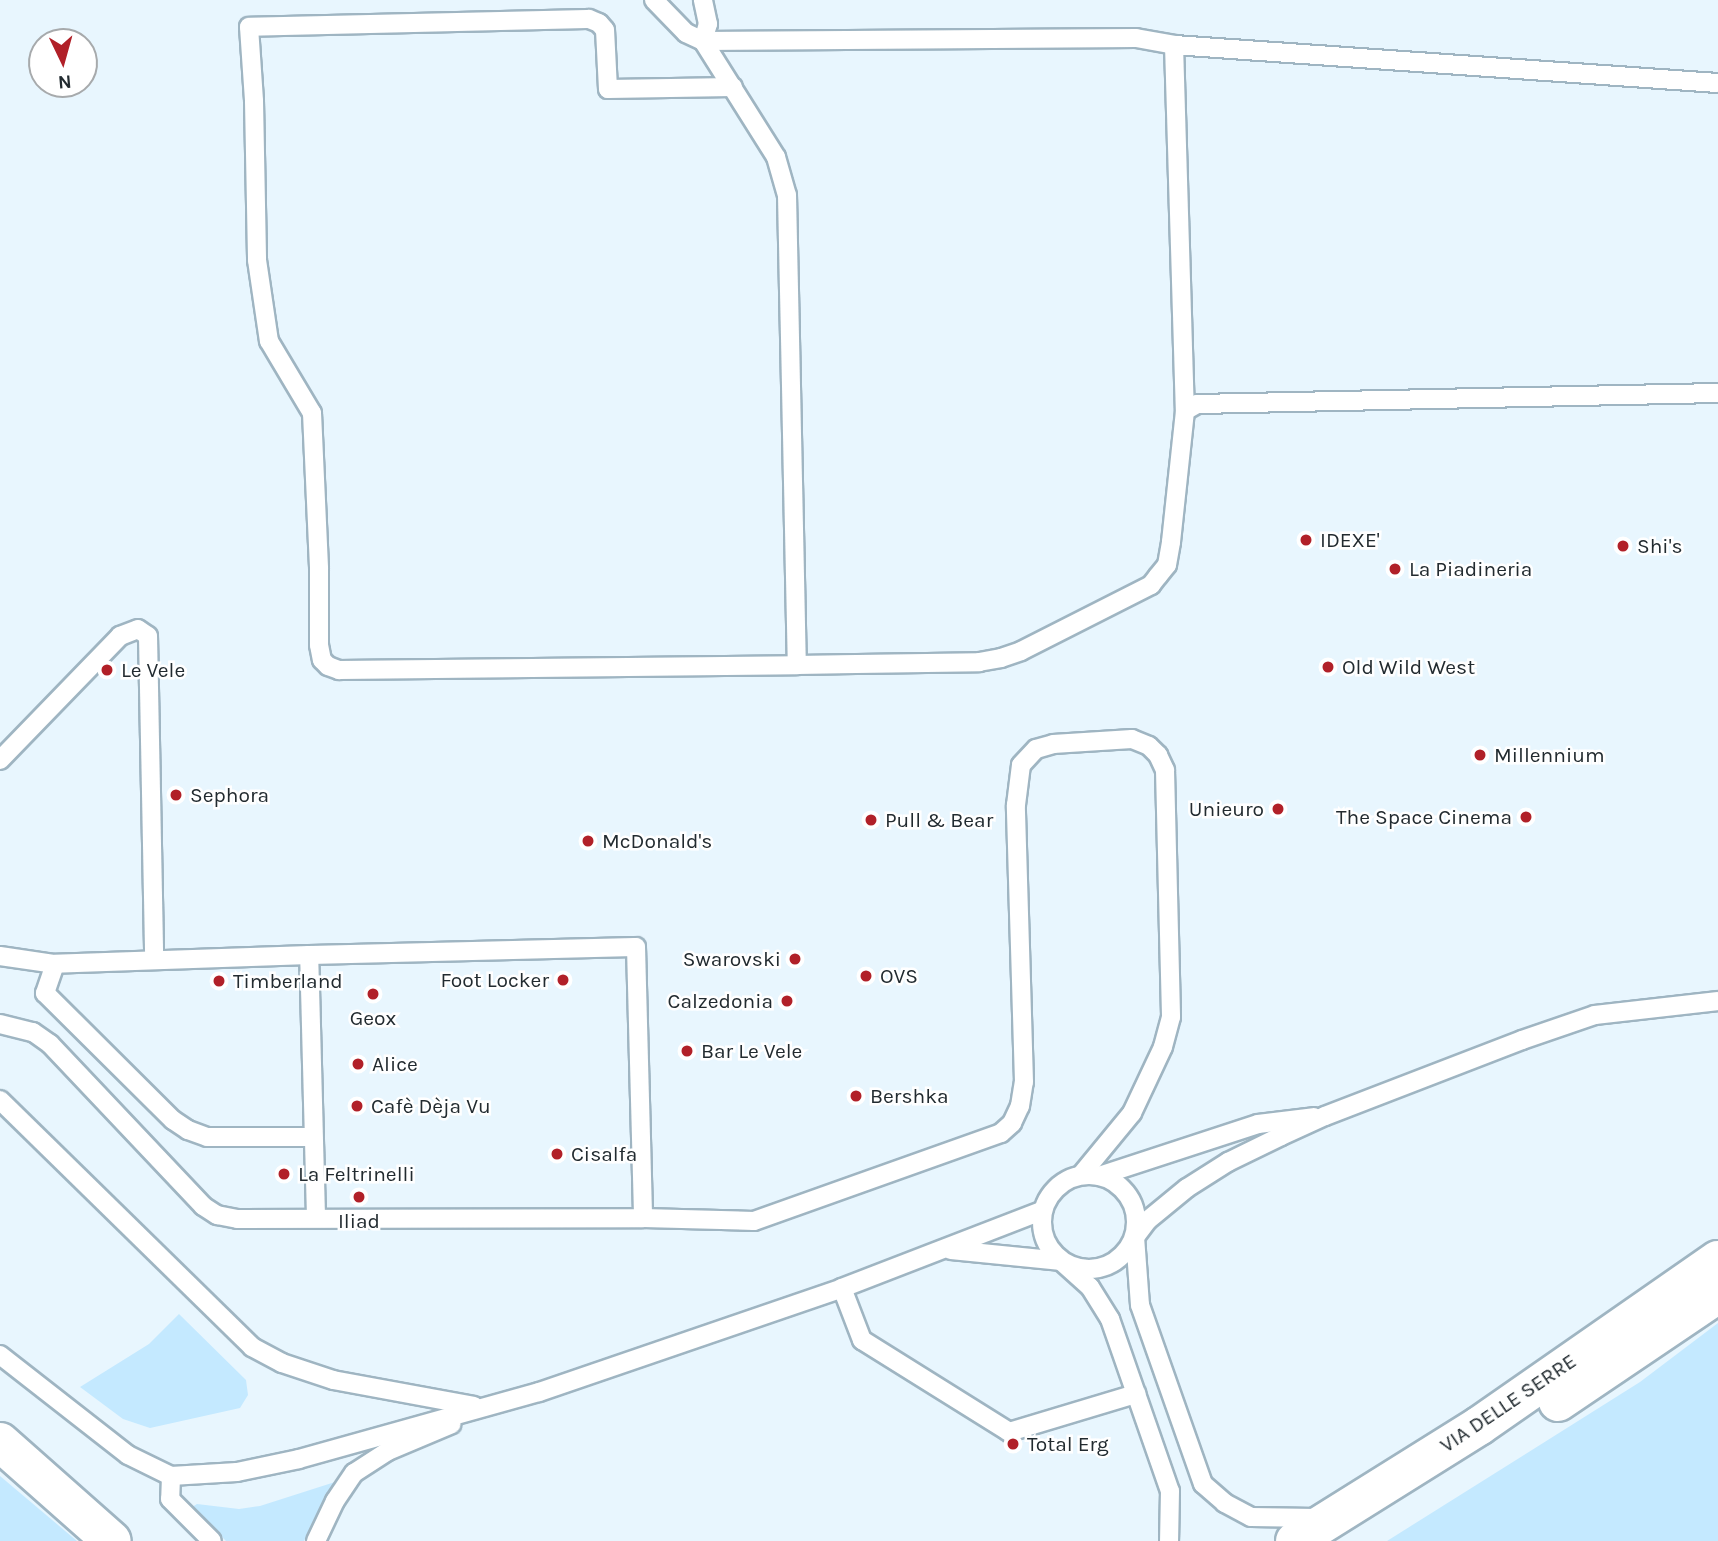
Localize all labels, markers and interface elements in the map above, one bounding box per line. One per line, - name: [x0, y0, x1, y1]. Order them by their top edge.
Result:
- north arrow: [28, 28, 98, 98]
- text: N: [57, 70, 72, 93]
- place label: IDEXE': [1320, 527, 1380, 553]
- marker: IDEXE': [1298, 532, 1314, 548]
- place label: Shi's: [1637, 533, 1683, 559]
- marker: Shi's: [1615, 538, 1631, 554]
- place label: La Piadineria: [1409, 556, 1532, 582]
- marker: La Piadineria: [1387, 561, 1403, 577]
- place label: Old Wild West: [1342, 654, 1475, 680]
- place label: Le Vele: [121, 657, 185, 683]
- marker: Old Wild West: [1320, 659, 1336, 675]
- marker: Le Vele: [99, 662, 115, 678]
- place label: Millennium: [1494, 742, 1605, 768]
- marker: Millennium: [1472, 747, 1488, 763]
- place label: Sephora: [190, 782, 269, 808]
- marker: Sephora: [168, 787, 184, 803]
- place label: Unieuro: [1189, 796, 1264, 822]
- marker: Unieuro: [1270, 801, 1286, 817]
- place label: The Space Cinema: [1336, 804, 1512, 830]
- place label: Pull & Bear: [885, 807, 993, 833]
- marker: The Space Cinema: [1518, 809, 1534, 825]
- marker: Pull & Bear: [863, 812, 879, 828]
- place label: McDonald's: [602, 828, 712, 854]
- marker: McDonald's: [580, 833, 596, 849]
- place label: Swarovski: [683, 946, 781, 972]
- marker: Swarovski: [787, 951, 803, 967]
- place label: OVS: [880, 963, 918, 989]
- place label: Foot Locker: [440, 967, 549, 993]
- place label: Timberland: [233, 968, 343, 994]
- marker: OVS: [858, 968, 874, 984]
- marker: Foot Locker: [555, 972, 571, 988]
- marker: Timberland: [211, 973, 227, 989]
- marker: Geox: [365, 986, 381, 1002]
- place label: Calzedonia: [668, 988, 773, 1014]
- marker: Calzedonia: [779, 993, 795, 1009]
- place label: Geox: [350, 1005, 396, 1031]
- place label: Bar Le Vele: [701, 1038, 802, 1064]
- marker: Bar Le Vele: [679, 1043, 695, 1059]
- place label: Alice: [372, 1051, 418, 1077]
- marker: Alice: [350, 1056, 366, 1072]
- place label: Bershka: [870, 1083, 949, 1109]
- marker: Bershka: [848, 1088, 864, 1104]
- place label: Cafè Dèja Vu: [371, 1093, 491, 1119]
- marker: Cafè Dèja Vu: [349, 1098, 365, 1114]
- place label: Cisalfa: [571, 1141, 637, 1167]
- marker: Cisalfa: [549, 1146, 565, 1162]
- place label: La Feltrinelli: [298, 1161, 415, 1187]
- marker: La Feltrinelli: [276, 1166, 292, 1182]
- marker: Iliad: [351, 1189, 367, 1205]
- place label: Iliad: [338, 1208, 380, 1234]
- street label: VIA DELLE SERRE: [1435, 1348, 1581, 1458]
- place label: Total Erg: [1027, 1431, 1109, 1457]
- marker: Total Erg: [1005, 1436, 1021, 1452]

